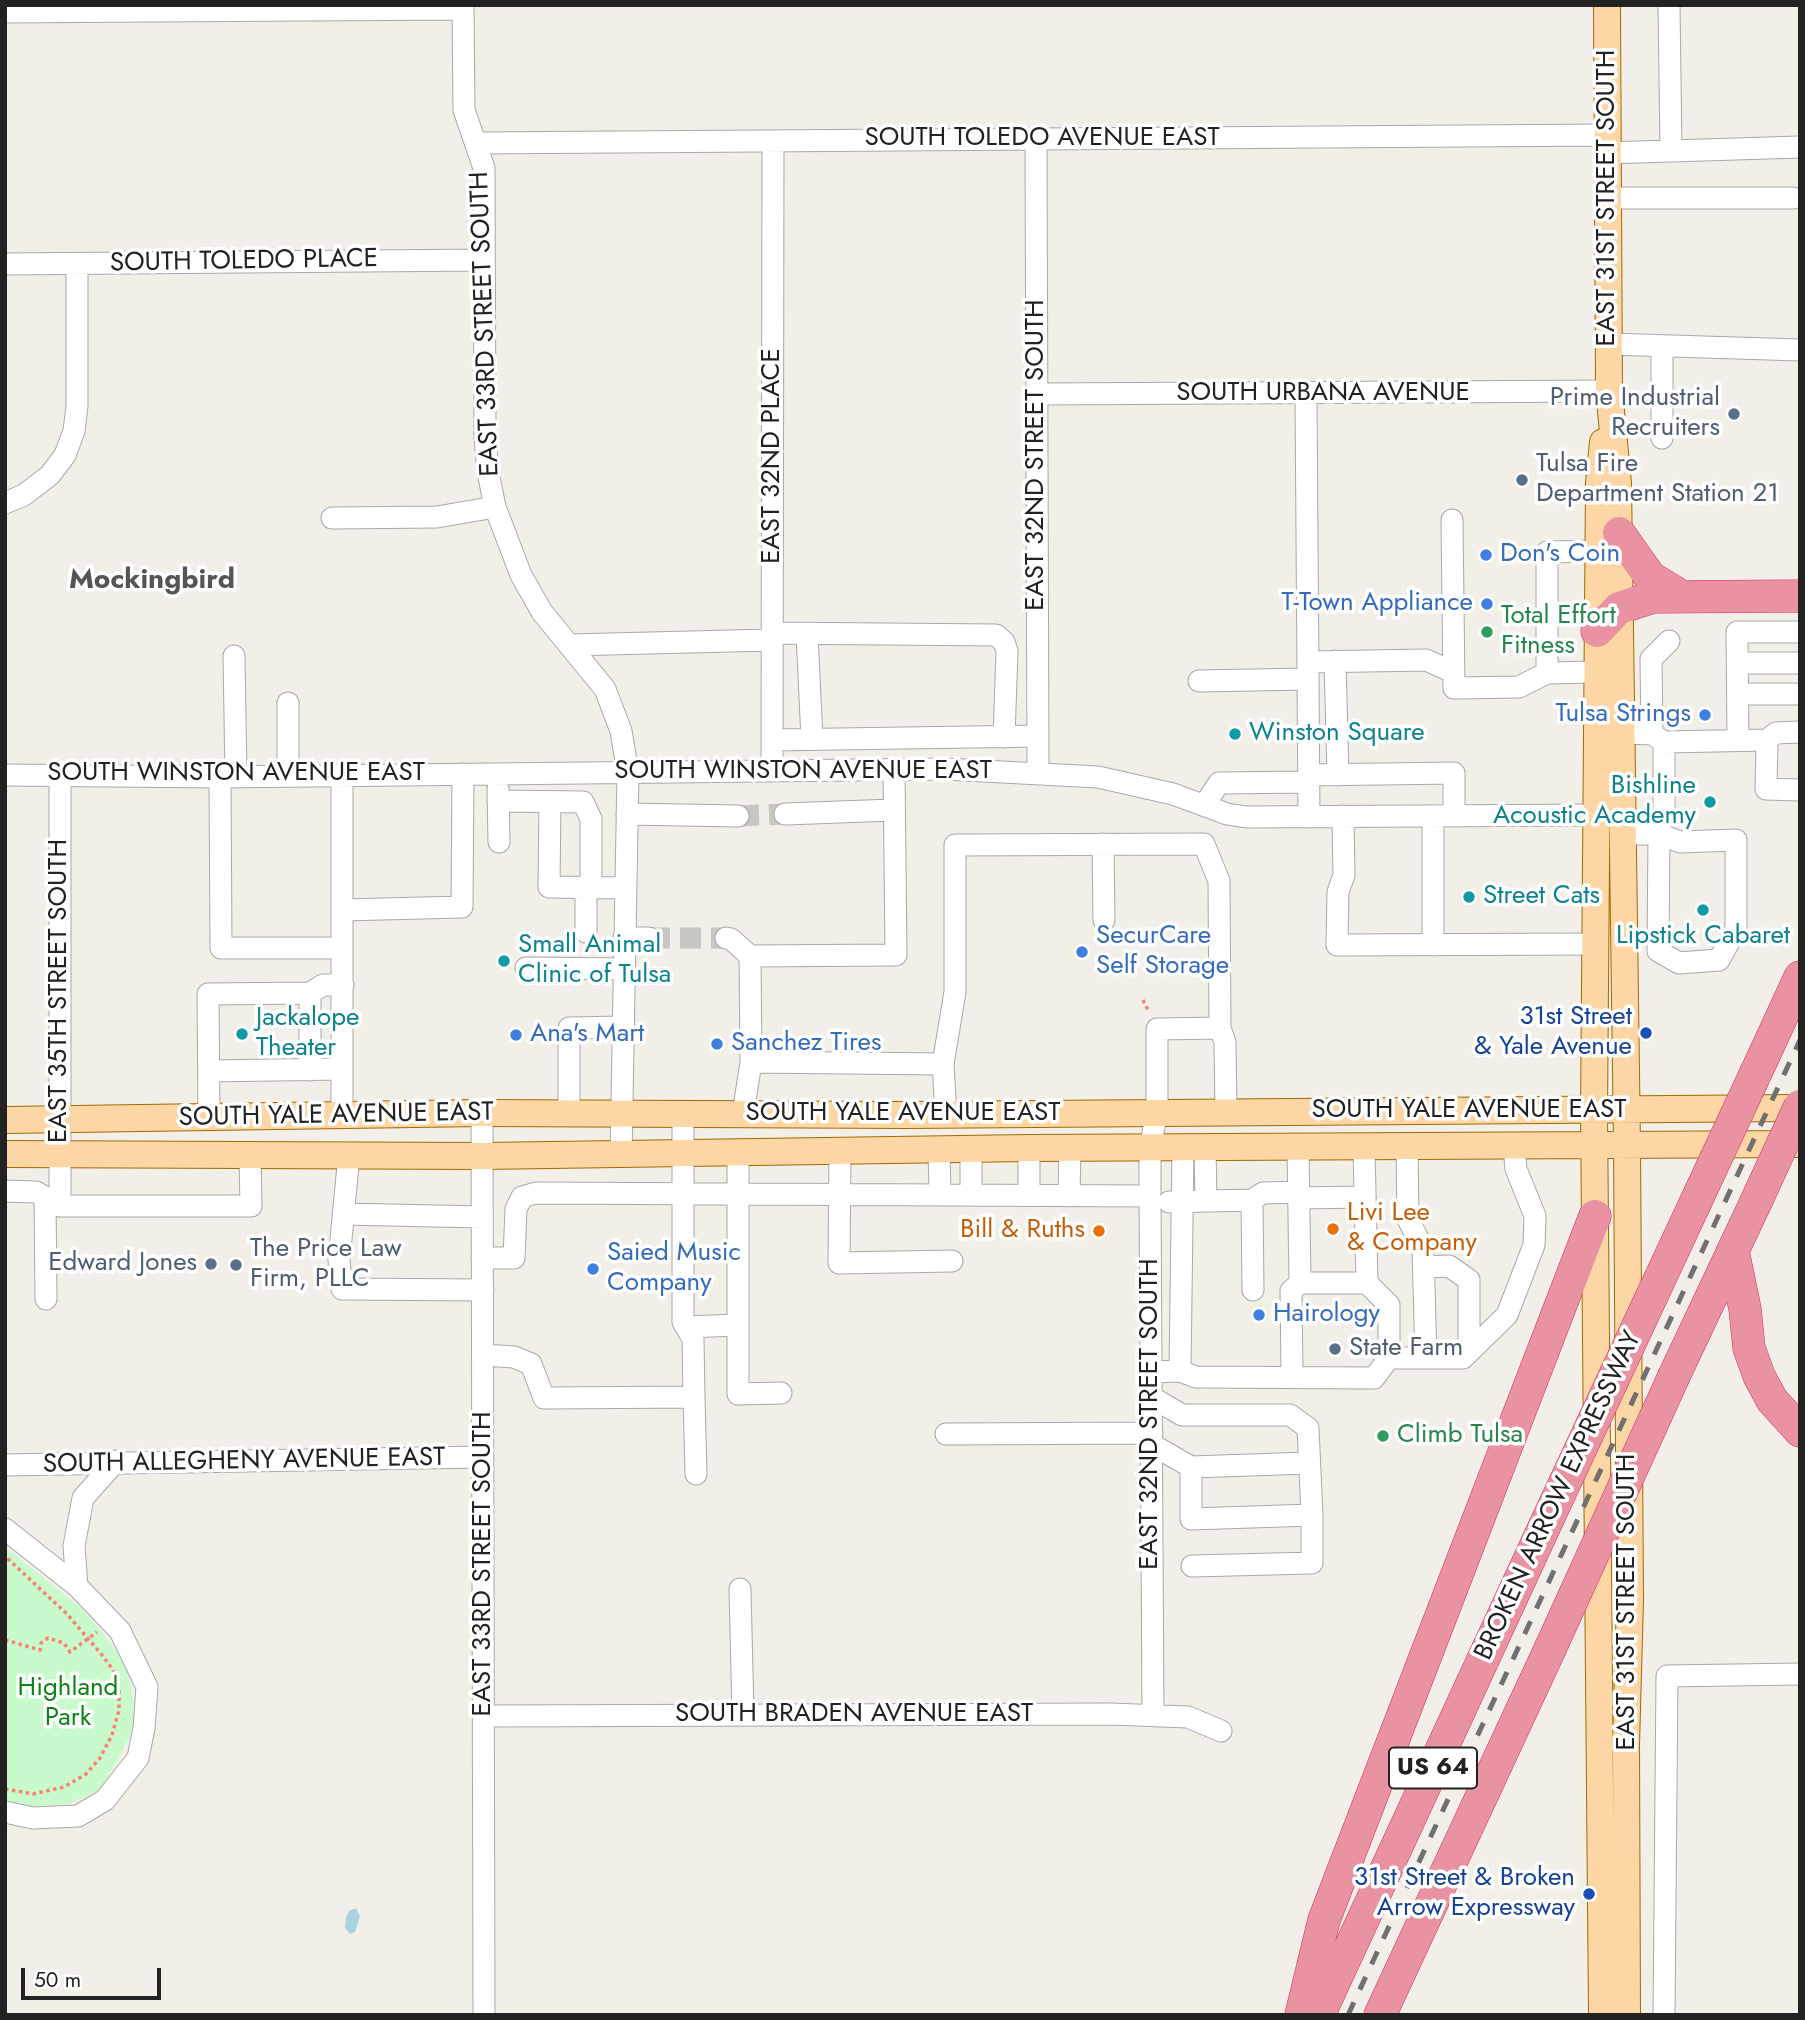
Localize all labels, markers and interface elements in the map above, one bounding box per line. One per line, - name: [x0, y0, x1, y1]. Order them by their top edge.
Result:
- street label: EAST 31ST STREET SOUTH: [1592, 50, 1624, 346]
- street label: SOUTH TOLEDO AVENUE EAST: [864, 123, 1220, 155]
- street label: EAST 33RD STREET SOUTH: [465, 171, 507, 477]
- street label: SOUTH TOLEDO PLACE: [110, 244, 378, 280]
- street label: EAST 32ND STREET SOUTH: [1021, 299, 1053, 611]
- street label: EAST 32ND PLACE: [757, 348, 789, 564]
- street label: SOUTH URBANA AVENUE: [1176, 378, 1470, 410]
- place label: Prime Industrial Recruiters: [1550, 383, 1720, 444]
- marker: Prime Industrial Recruiters: [1726, 406, 1742, 422]
- place label: Tulsa Fire Department Station 21: [1536, 449, 1779, 510]
- marker: Tulsa Fire Department Station 21: [1514, 472, 1530, 488]
- place label: Don's Coin: [1500, 539, 1620, 571]
- marker: Don's Coin: [1478, 547, 1494, 563]
- district label: Mockingbird: [69, 564, 235, 598]
- place label: T-Town Appliance: [1282, 588, 1473, 620]
- marker: T-Town Appliance: [1479, 596, 1495, 612]
- place label: Total Effort Fitness: [1501, 601, 1616, 662]
- marker: Total Effort Fitness: [1479, 624, 1495, 640]
- place label: Tulsa Strings: [1555, 699, 1691, 731]
- marker: Tulsa Strings: [1697, 707, 1713, 723]
- place label: Winston Square: [1249, 718, 1425, 750]
- marker: Winston Square: [1227, 726, 1243, 742]
- street label: SOUTH WINSTON AVENUE EAST: [614, 756, 992, 788]
- street label: SOUTH WINSTON AVENUE EAST: [47, 758, 425, 790]
- place label: Bishline Acoustic Academy: [1493, 771, 1696, 832]
- marker: Bishline Acoustic Academy: [1702, 794, 1718, 810]
- street label: EAST 35TH STREET SOUTH: [44, 839, 76, 1143]
- place label: Street Cats: [1483, 881, 1600, 913]
- marker: Street Cats: [1461, 889, 1477, 905]
- marker: Lipstick Cabaret: [1695, 902, 1711, 918]
- place label: SecurCare Self Storage: [1096, 921, 1229, 982]
- place label: Lipstick Cabaret: [1616, 921, 1790, 953]
- place label: Small Animal Clinic of Tulsa: [518, 930, 671, 992]
- marker: SecurCare Self Storage: [1074, 944, 1090, 960]
- marker: Small Animal Clinic of Tulsa: [496, 953, 512, 969]
- place label: 31st Street & Yale Avenue: [1474, 1002, 1632, 1064]
- place label: Jackalope Theater: [256, 1003, 360, 1064]
- place label: Ana's Mart: [530, 1019, 644, 1051]
- marker: 31st Street & Yale Avenue: [1638, 1025, 1654, 1041]
- marker: Jackalope Theater: [234, 1026, 250, 1042]
- marker: Ana's Mart: [508, 1027, 524, 1043]
- place label: Sanchez Tires: [731, 1028, 881, 1060]
- marker: Sanchez Tires: [709, 1036, 725, 1052]
- street label: SOUTH YALE AVENUE EAST: [1312, 1095, 1626, 1127]
- street label: SOUTH YALE AVENUE EAST: [178, 1098, 494, 1134]
- street label: SOUTH YALE AVENUE EAST: [746, 1098, 1060, 1130]
- place label: Livi Lee & Company: [1347, 1198, 1477, 1260]
- place label: Bill & Ruths: [960, 1215, 1085, 1247]
- marker: Livi Lee & Company: [1325, 1221, 1341, 1237]
- marker: Bill & Ruths: [1091, 1223, 1107, 1239]
- place label: The Price Law Firm, PLLC: [250, 1234, 402, 1296]
- place label: Saied Music Company: [607, 1238, 741, 1300]
- place label: Edward Jones: [48, 1248, 197, 1280]
- marker: Edward Jones: [203, 1256, 219, 1272]
- marker: The Price Law Firm, PLLC: [228, 1257, 244, 1273]
- street label: EAST 32ND STREET SOUTH: [1135, 1258, 1167, 1570]
- marker: Saied Music Company: [585, 1261, 601, 1277]
- place label: Hairology: [1273, 1299, 1380, 1331]
- marker: Hairology: [1251, 1307, 1267, 1323]
- street label: BROKEN ARROW EXPRESSWAY: [1469, 1326, 1649, 1666]
- place label: State Farm: [1349, 1333, 1463, 1365]
- marker: State Farm: [1327, 1341, 1343, 1357]
- street label: EAST 33RD STREET SOUTH: [468, 1411, 500, 1717]
- place label: Climb Tulsa: [1397, 1420, 1523, 1452]
- marker: Climb Tulsa: [1375, 1428, 1391, 1444]
- street label: SOUTH ALLEGHENY AVENUE EAST: [43, 1443, 445, 1481]
- street label: EAST 31ST STREET SOUTH: [1612, 1454, 1644, 1750]
- park label: Highland Park: [18, 1673, 118, 1734]
- street label: SOUTH BRADEN AVENUE EAST: [675, 1699, 1033, 1731]
- road number: US 64: [1389, 1748, 1477, 1788]
- place label: 31st Street & Broken Arrow Expressway: [1354, 1863, 1575, 1924]
- marker: 31st Street & Broken Arrow Expressway: [1581, 1886, 1597, 1902]
- scale bar: [24, 1954, 164, 1998]
- text: 50 m: [34, 1965, 81, 1995]

